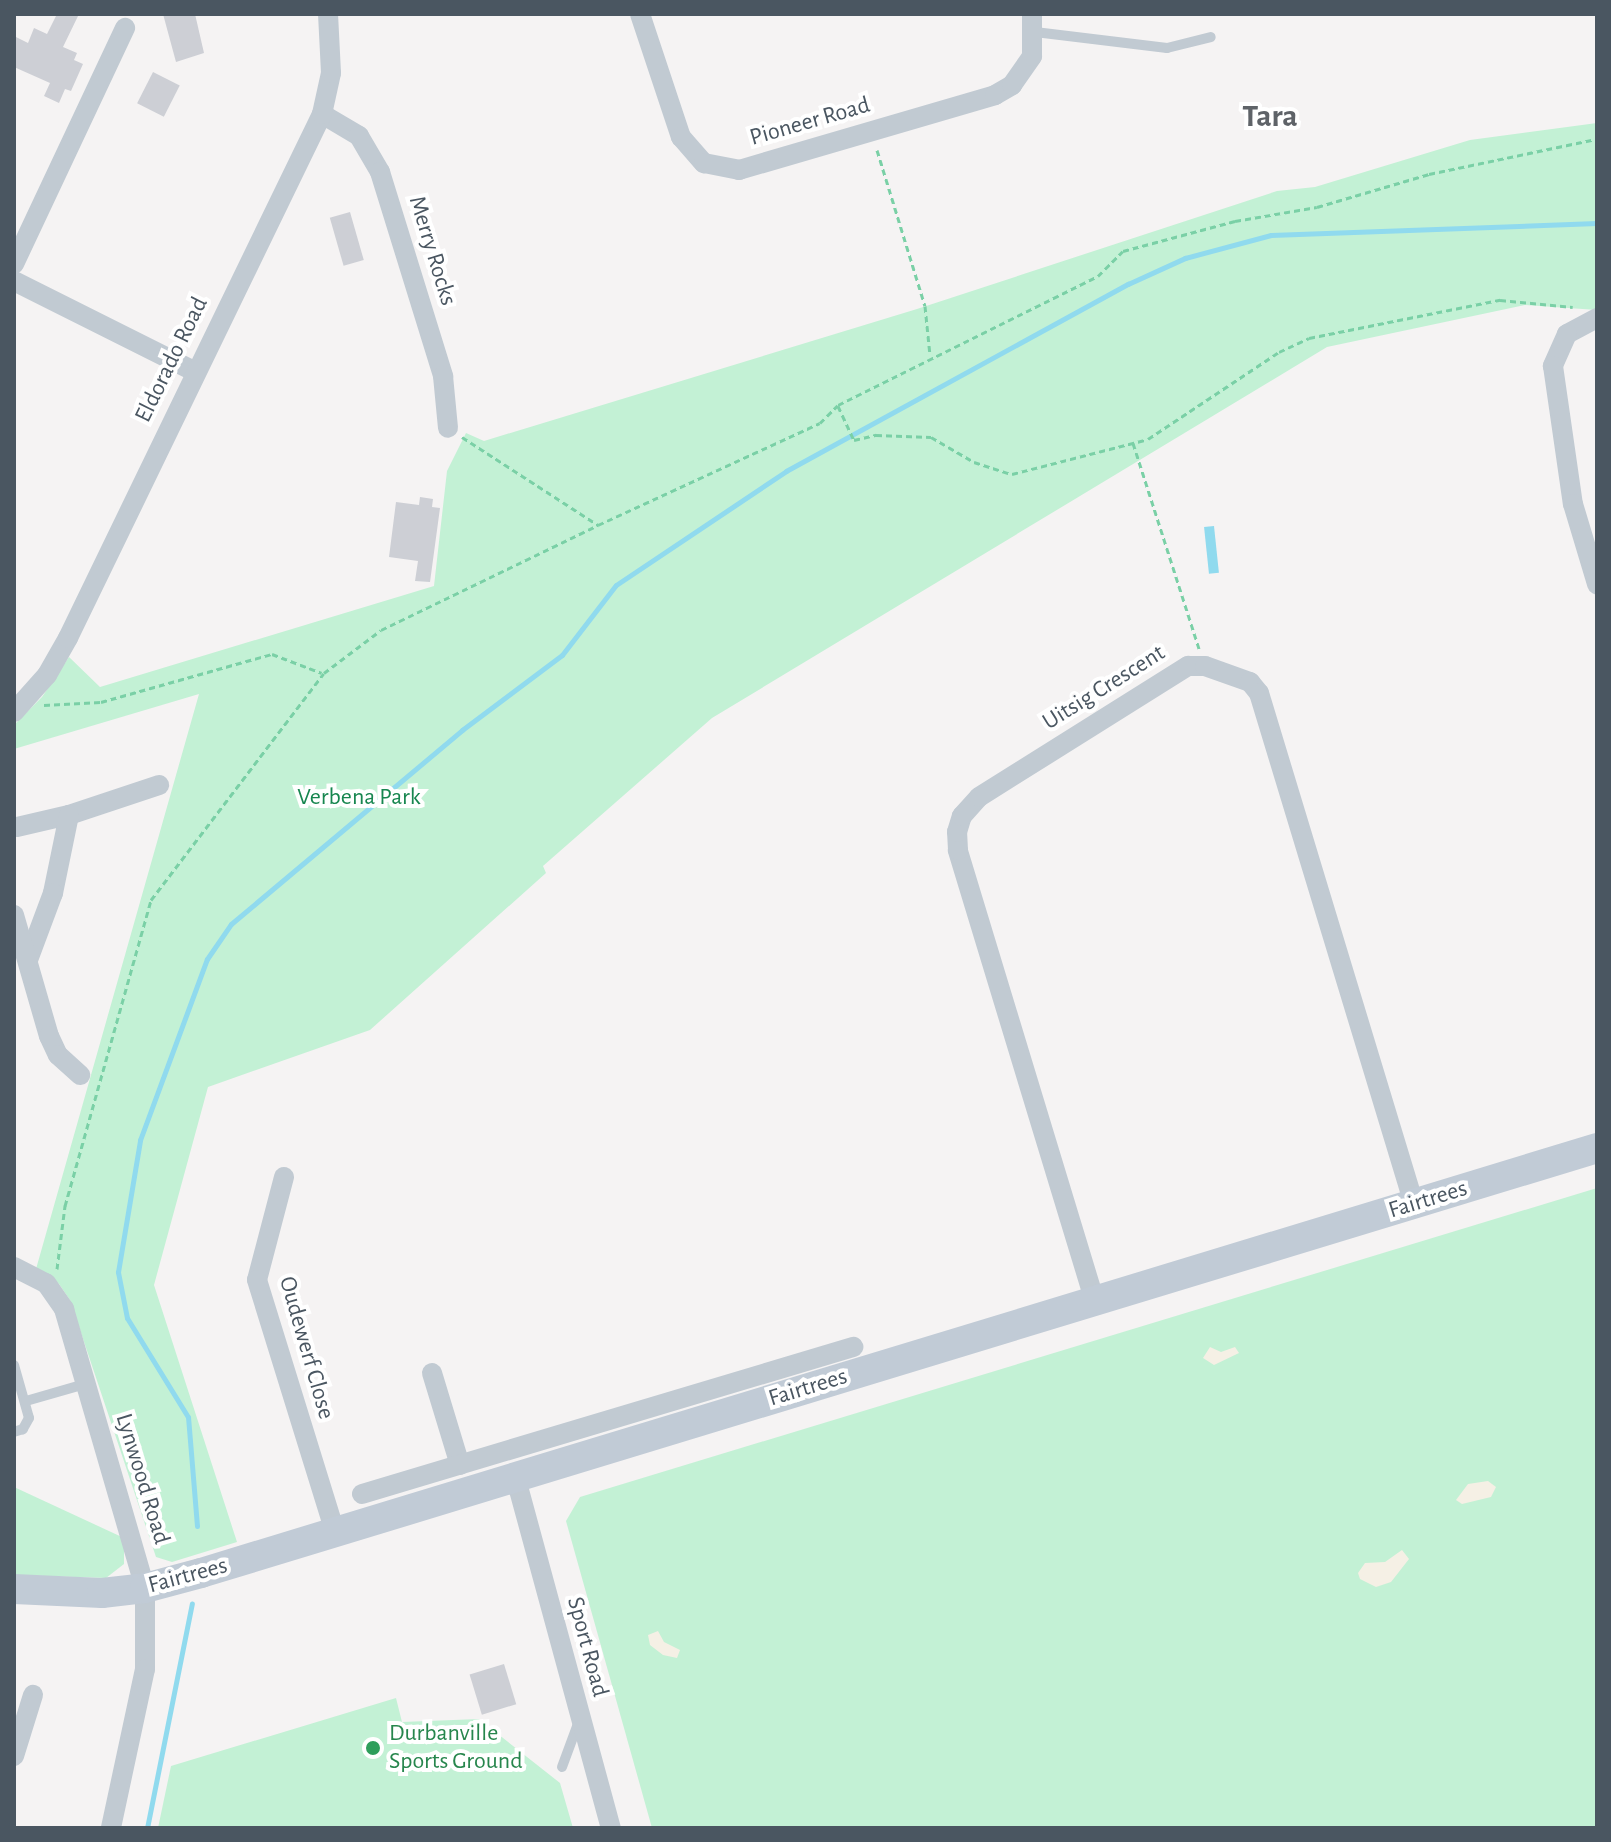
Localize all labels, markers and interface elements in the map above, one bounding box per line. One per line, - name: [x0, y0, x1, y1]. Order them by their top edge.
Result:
- street label: Pioneer Road: [747, 91, 873, 153]
- district label: Tara: [1242, 97, 1298, 135]
- street label: Merry Rocks: [402, 193, 462, 309]
- street label: Eldorado Road: [129, 293, 215, 427]
- street label: Uitsig Crescent: [1037, 639, 1171, 737]
- park label: Verbena Park: [297, 784, 421, 812]
- street label: Fairtrees: [1385, 1174, 1471, 1226]
- street label: Oudewerf Close: [272, 1273, 340, 1423]
- street label: Fairtrees: [765, 1362, 851, 1414]
- street label: Lynwood Road: [108, 1410, 176, 1548]
- street label: Fairtrees: [145, 1552, 231, 1600]
- street label: Sport Road: [560, 1594, 614, 1700]
- place label: Durbanville Sports Ground: [389, 1720, 523, 1776]
- marker: Durbanville Sports Ground: [364, 1739, 382, 1757]

